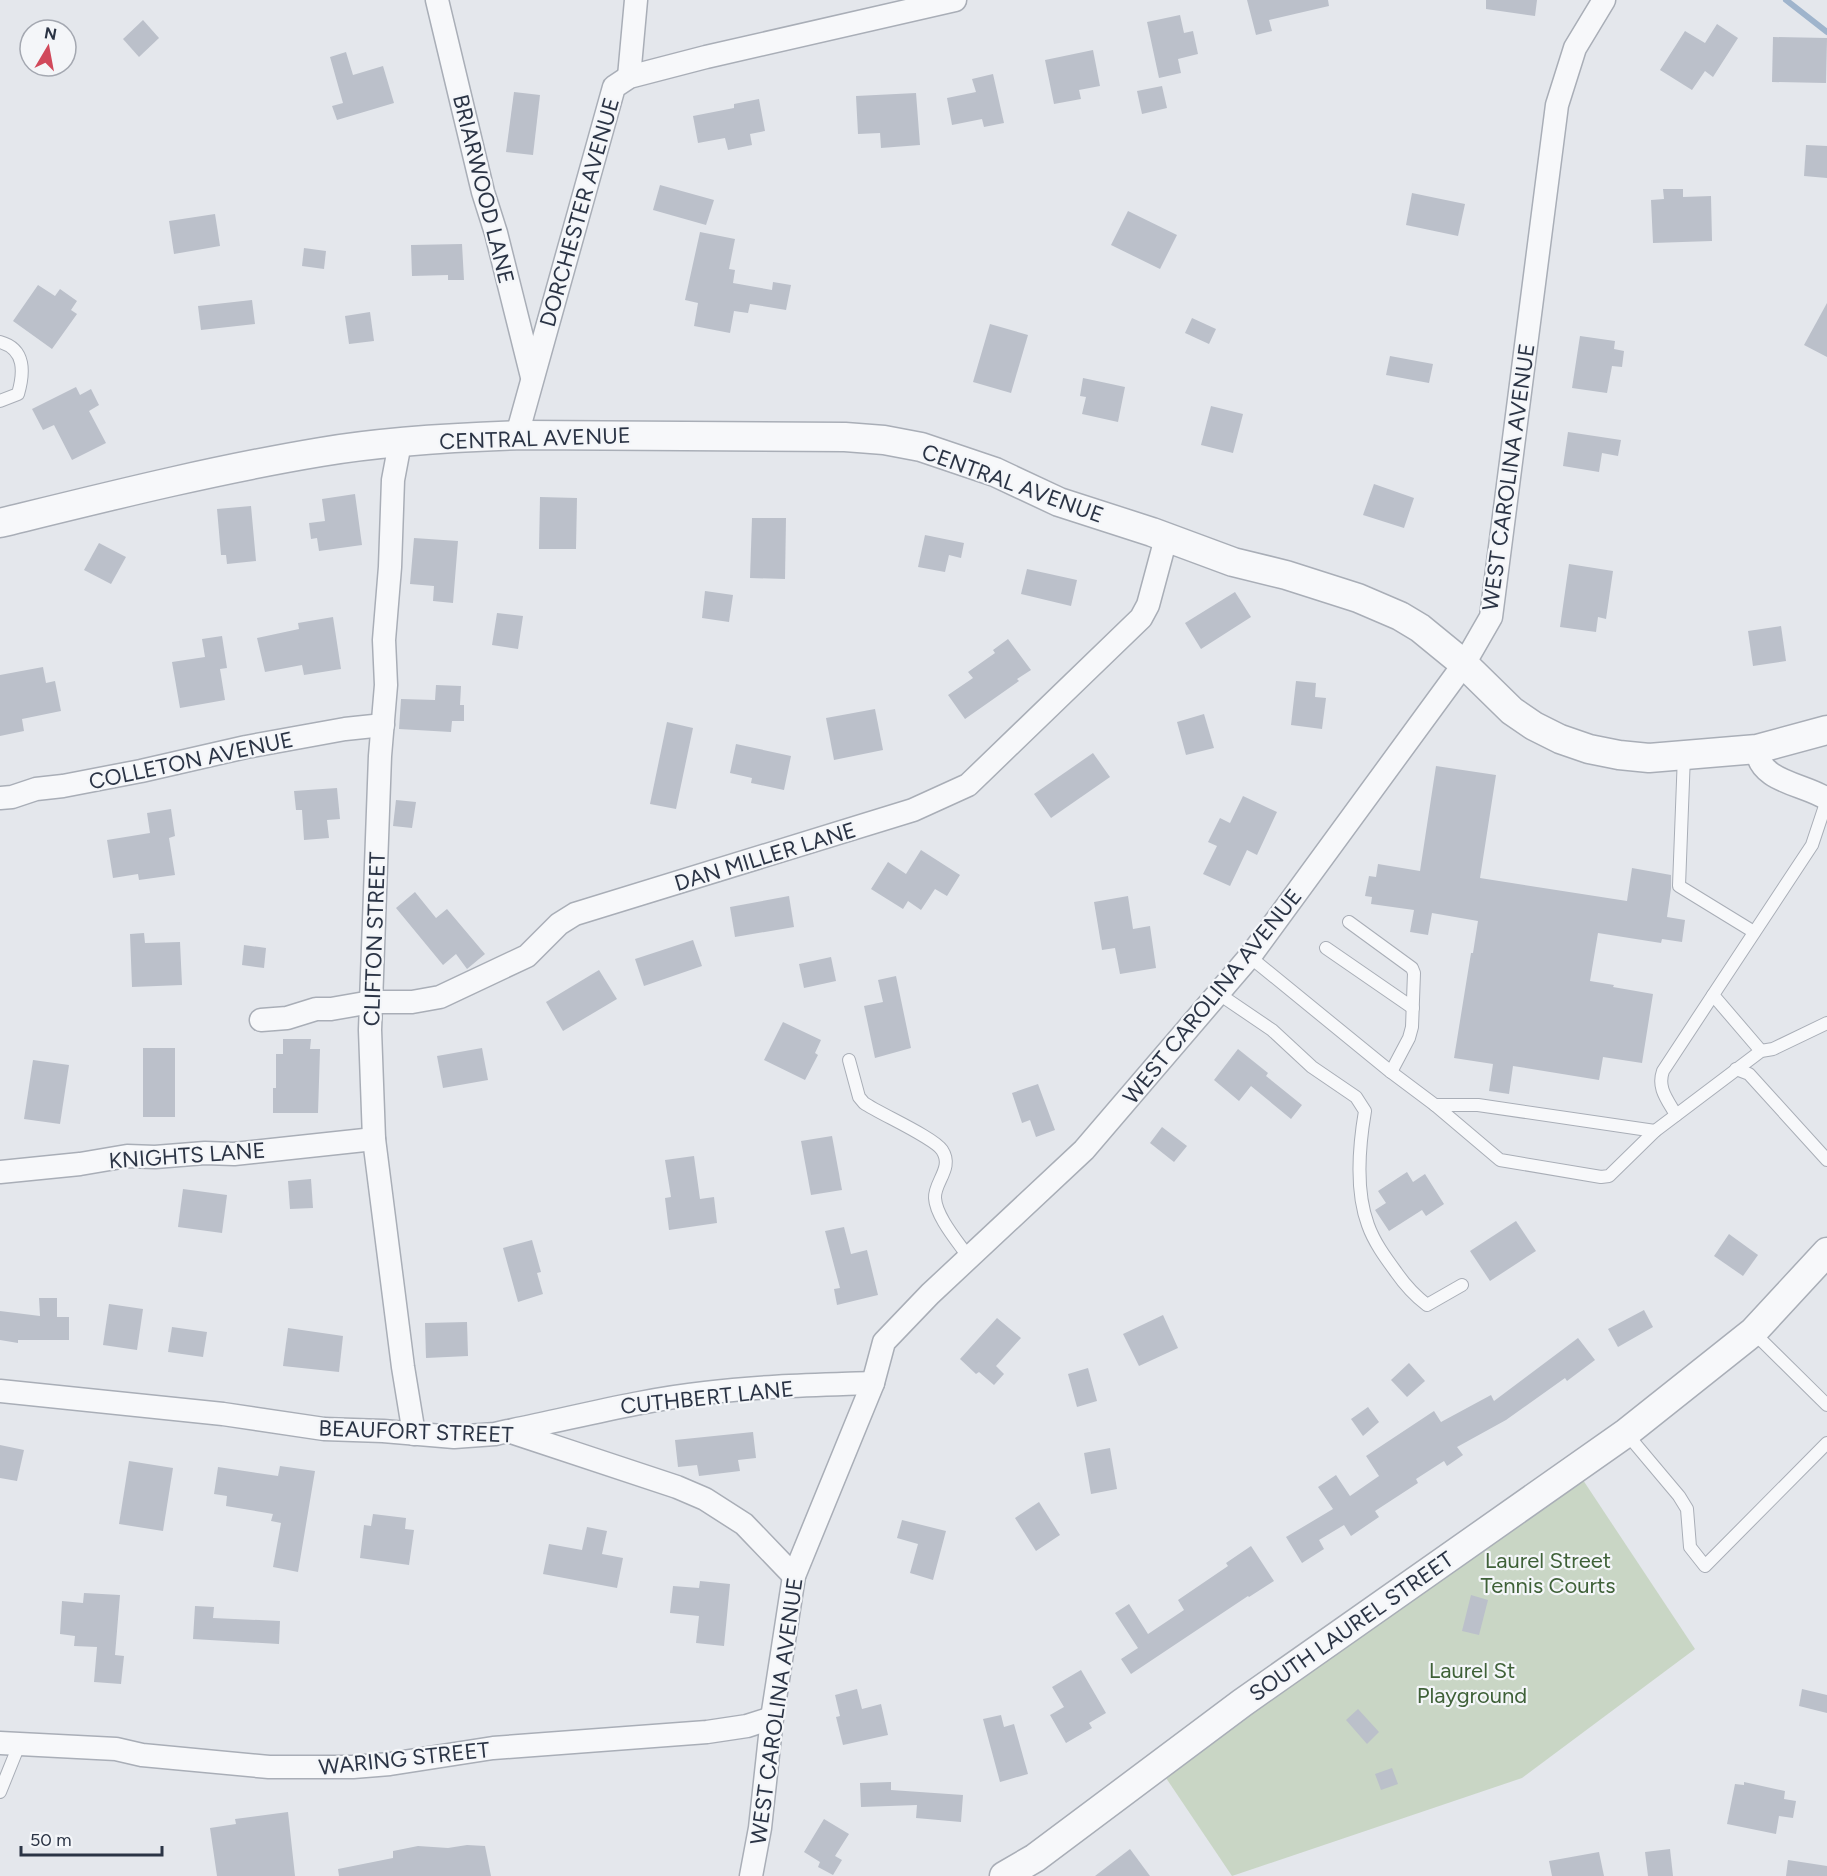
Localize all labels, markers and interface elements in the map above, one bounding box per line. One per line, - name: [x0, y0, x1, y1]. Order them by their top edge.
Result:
- north arrow: [18, 18, 78, 78]
- text: N: [43, 23, 58, 44]
- street label: BRIARWOOD LANE: [447, 92, 520, 287]
- street label: DORCHESTER AVENUE: [534, 94, 625, 330]
- street label: WEST CAROLINA AVENUE: [1476, 342, 1541, 612]
- street label: CENTRAL AVENUE: [439, 422, 631, 455]
- street label: CENTRAL AVENUE: [918, 438, 1107, 529]
- street label: COLLETON AVENUE: [86, 726, 296, 795]
- street label: DAN MILLER LANE: [671, 816, 859, 897]
- street label: CLIFTON STREET: [358, 851, 391, 1027]
- street label: WEST CAROLINA AVENUE: [1117, 883, 1308, 1109]
- street label: KNIGHTS LANE: [108, 1137, 266, 1174]
- street label: CUTHBERT LANE: [619, 1375, 795, 1420]
- street label: BEAUFORT STREET: [318, 1415, 514, 1448]
- street label: SOUTH LAUREL STREET: [1244, 1546, 1459, 1707]
- park label: Laurel Street Tennis Courts: [1480, 1547, 1616, 1599]
- street label: WEST CAROLINA AVENUE: [744, 1576, 809, 1846]
- park label: Laurel St Playground: [1417, 1657, 1527, 1709]
- street label: WARING STREET: [317, 1736, 491, 1781]
- scale bar: [21, 1819, 162, 1857]
- text: 50 m: [30, 1829, 72, 1851]

